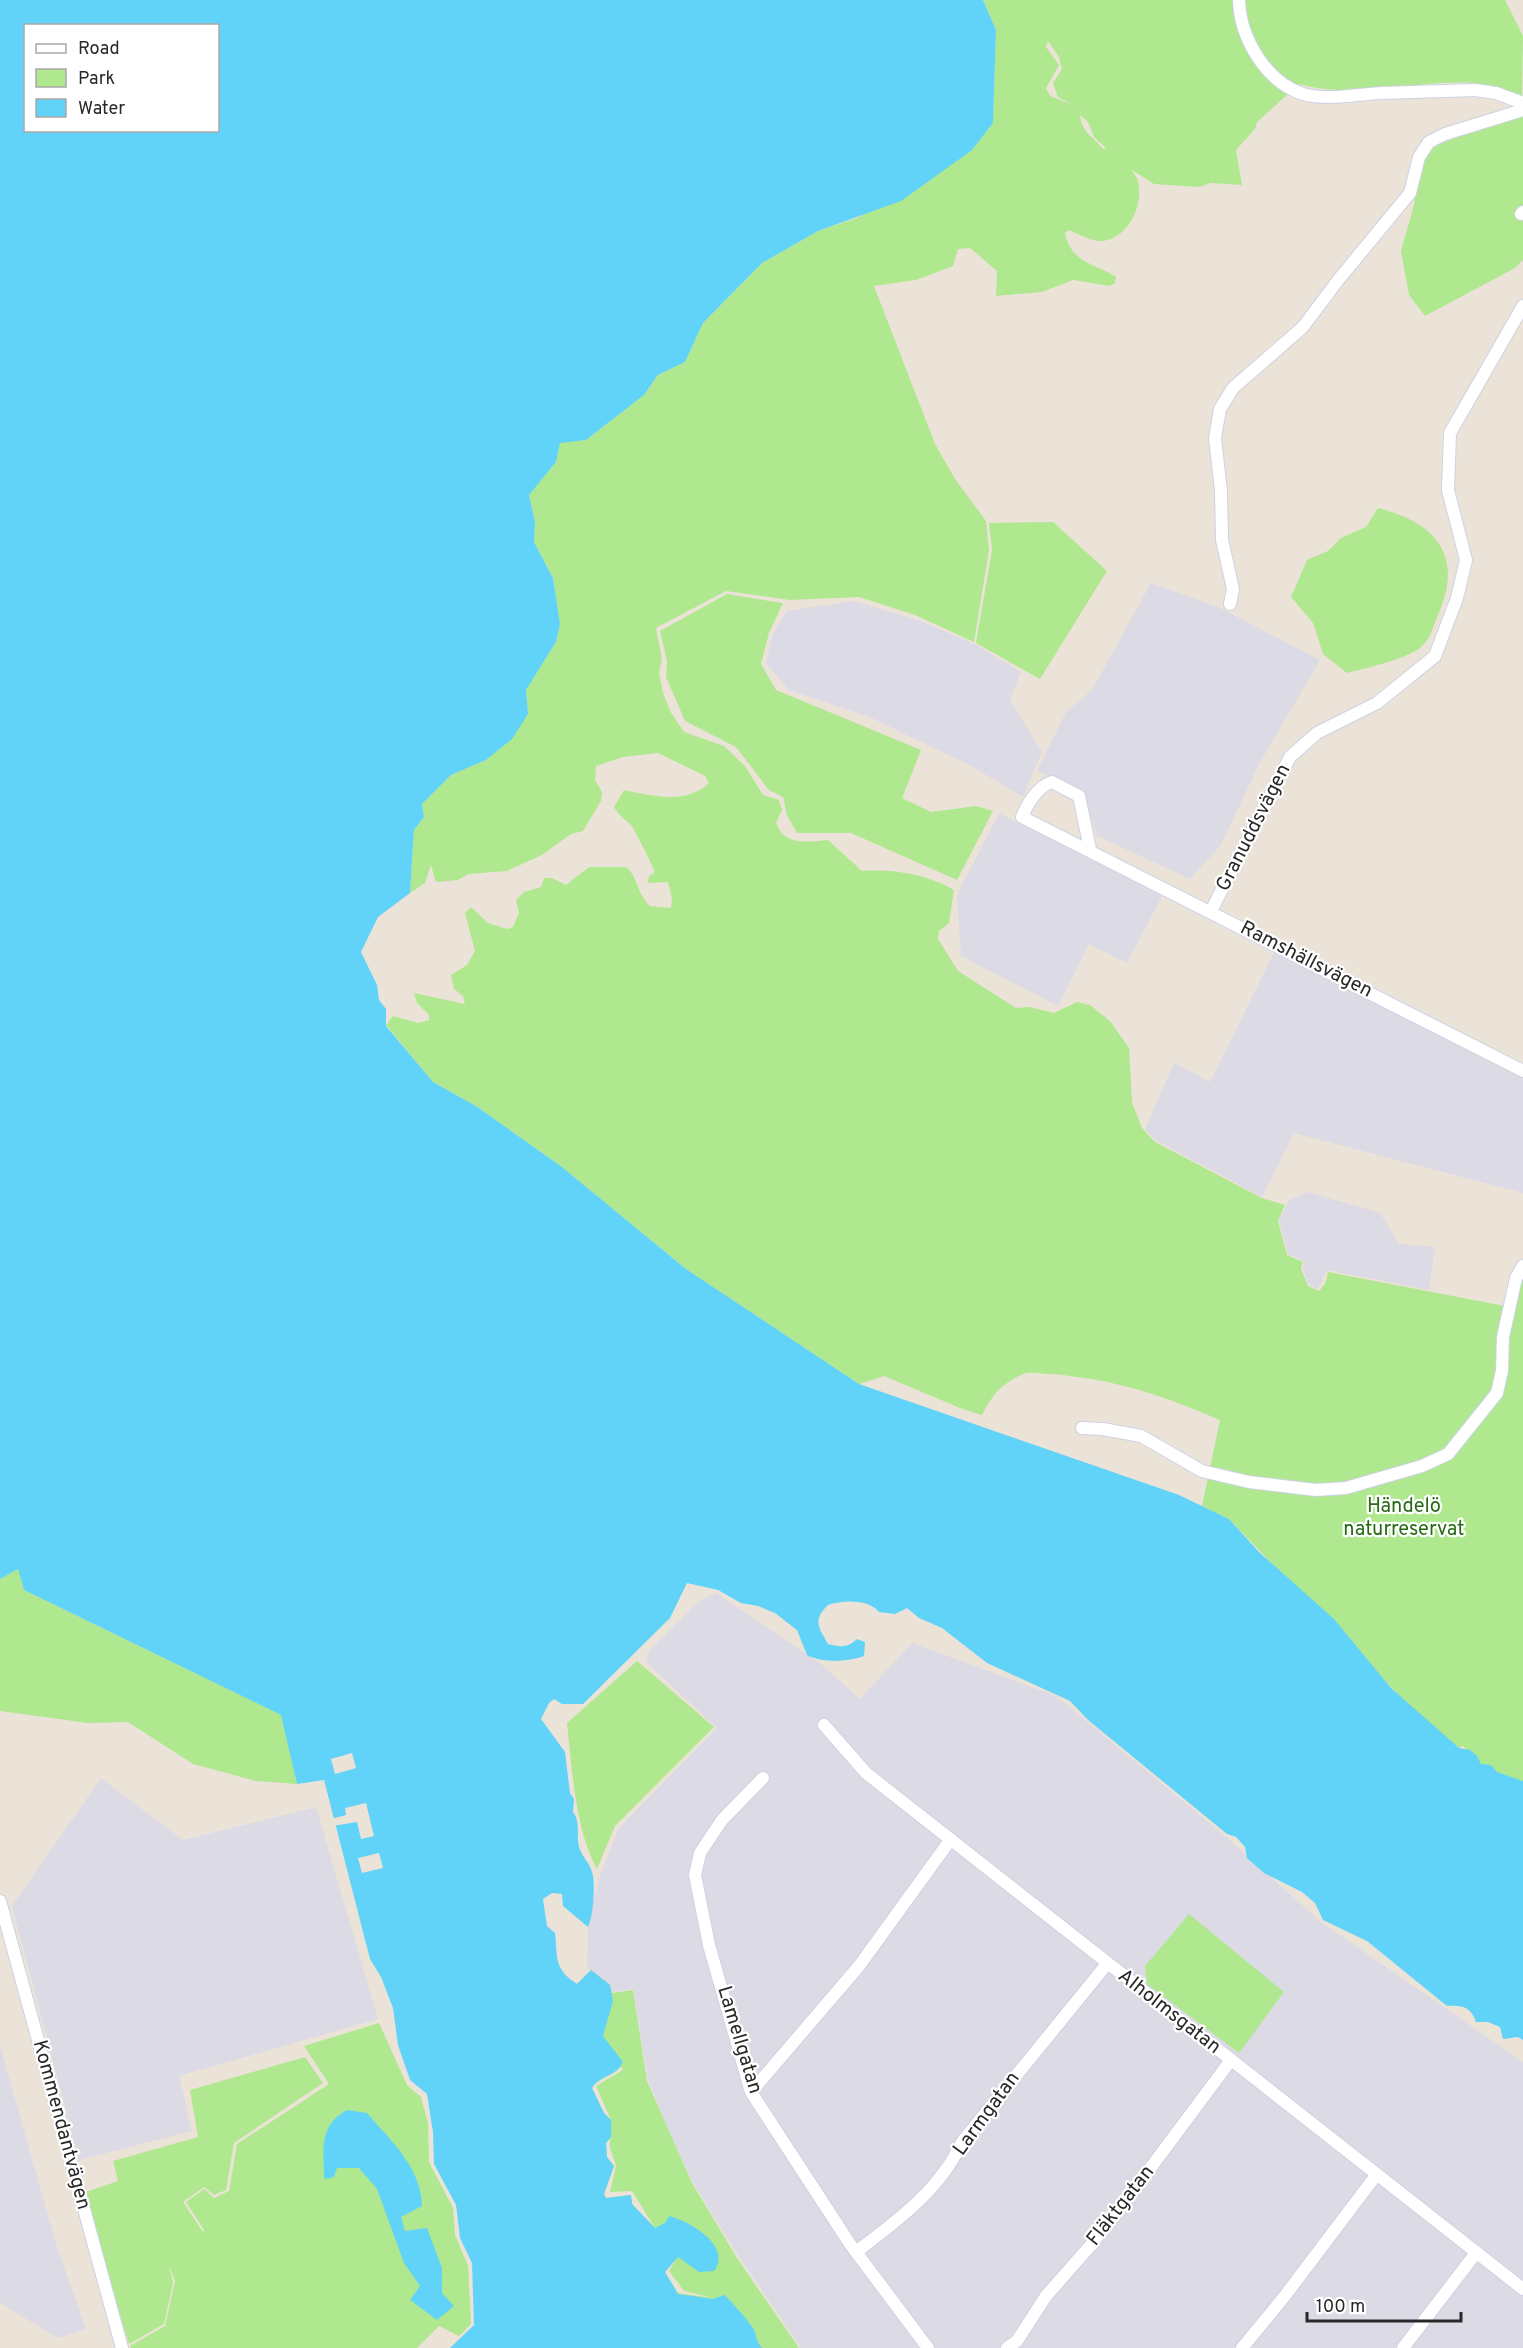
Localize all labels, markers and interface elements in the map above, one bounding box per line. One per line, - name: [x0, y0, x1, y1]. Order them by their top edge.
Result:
- legend: [24, 24, 219, 132]
- text: Road: [78, 38, 120, 61]
- text: Park: [78, 68, 115, 91]
- text: Water: [78, 98, 125, 121]
- street label: Granuddsvägen: [1211, 760, 1297, 896]
- street label: Ramshällsvägen: [1235, 915, 1377, 1005]
- park label: Händelö naturreservat: [1343, 1494, 1465, 1543]
- street label: Alholmsgatan: [1112, 1964, 1226, 2060]
- street label: Lamellgatan: [710, 1983, 768, 2097]
- street label: Kommendantvägen: [26, 2037, 96, 2213]
- street label: Larmgatan: [948, 2067, 1026, 2161]
- street label: Fläktgatan: [1081, 2160, 1161, 2252]
- scale bar: [1307, 2285, 1462, 2323]
- text: 100 m: [1316, 2296, 1365, 2319]

